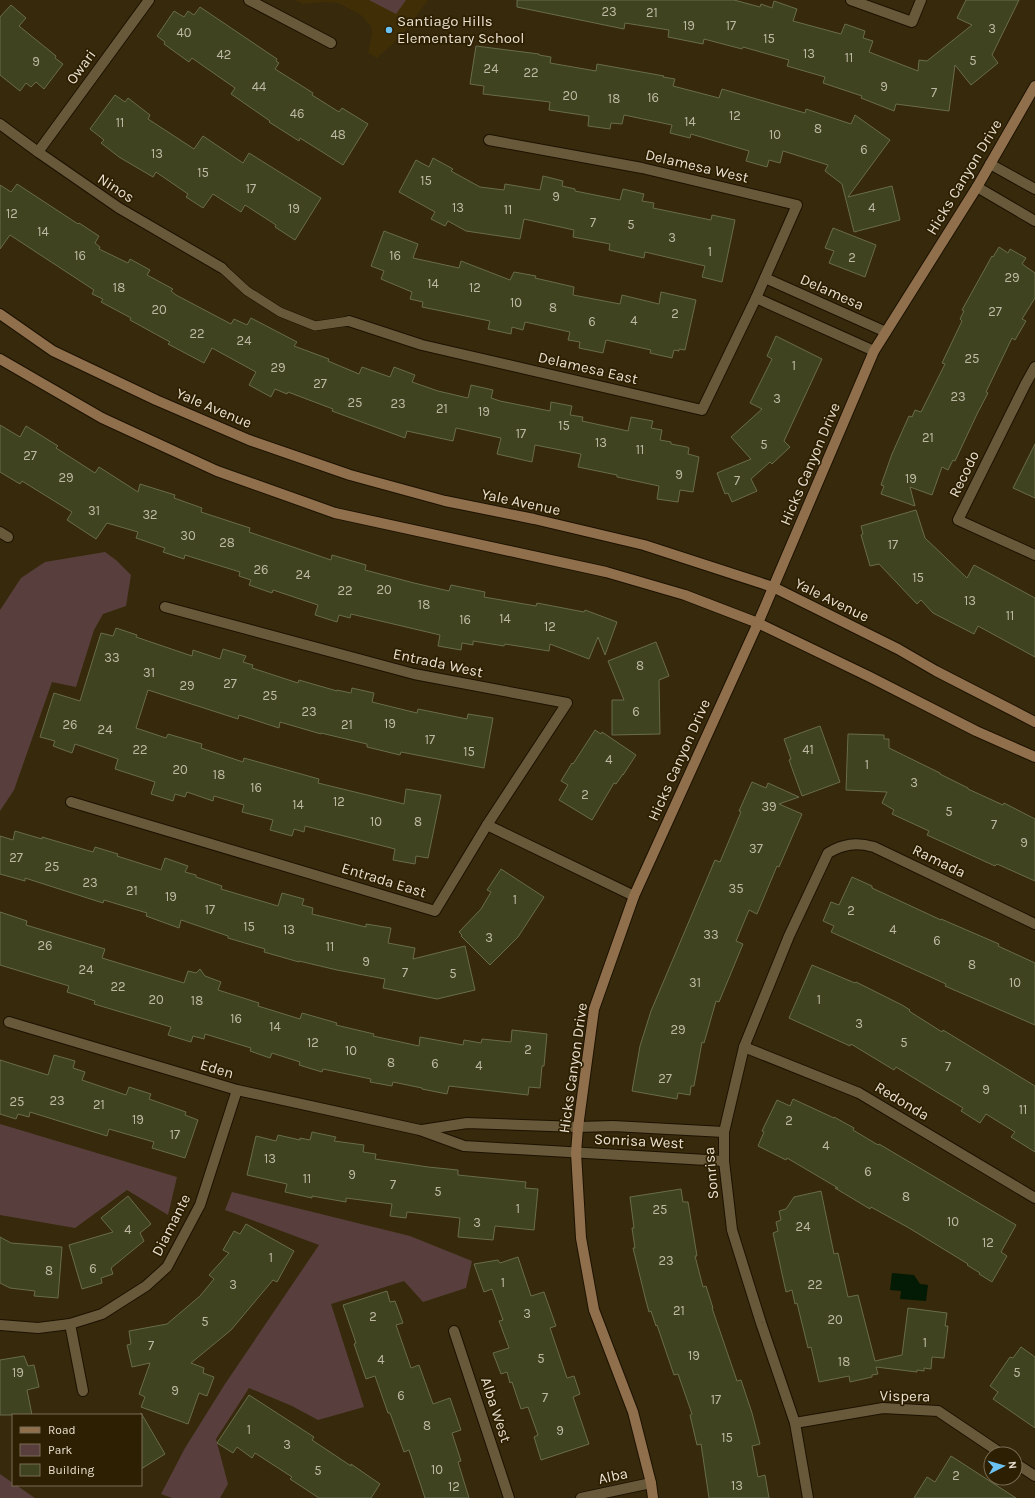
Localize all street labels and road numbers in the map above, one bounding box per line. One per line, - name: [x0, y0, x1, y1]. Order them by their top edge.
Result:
- street label: Owari: [62, 46, 100, 88]
- street label: Hicks Canyon Drive: [922, 116, 1006, 238]
- street label: Delamesa West: [644, 145, 751, 187]
- street label: Ninos: [94, 170, 138, 206]
- street label: Delamesa: [797, 270, 867, 314]
- street label: Delamesa East: [536, 348, 640, 388]
- street label: Yale Avenue: [173, 384, 255, 432]
- street label: Hicks Canyon Drive: [776, 400, 844, 528]
- street label: Recodo: [945, 448, 983, 500]
- street label: Yale Avenue: [480, 485, 562, 519]
- street label: Yale Avenue: [792, 574, 872, 626]
- street label: Entrada West: [391, 645, 485, 681]
- street label: Hicks Canyon Drive: [644, 696, 714, 824]
- street label: Ramada: [909, 840, 969, 882]
- street label: Entrada East: [339, 859, 429, 902]
- street label: Hicks Canyon Drive: [555, 1002, 591, 1134]
- street label: Eden: [198, 1055, 236, 1083]
- street label: Redonda: [872, 1078, 932, 1124]
- street label: Sonrisa West: [594, 1130, 685, 1152]
- street label: Sonrisa: [700, 1146, 722, 1200]
- street label: Diamante: [148, 1191, 194, 1259]
- street label: Alba West: [477, 1375, 515, 1445]
- street label: Vispera: [879, 1387, 931, 1405]
- street label: Alba: [596, 1464, 630, 1488]

